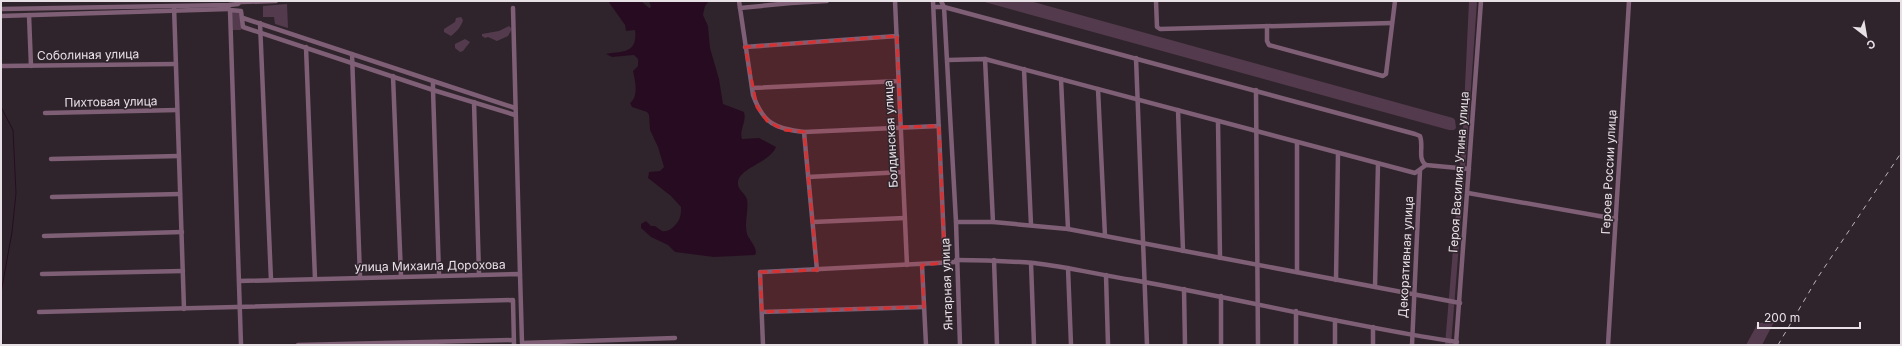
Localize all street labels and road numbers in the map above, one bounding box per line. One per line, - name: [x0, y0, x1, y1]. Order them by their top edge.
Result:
- street label: Соболиная улица: [37, 46, 139, 63]
- street label: Болдинская улица: [880, 80, 901, 188]
- street label: Героя Василия Утина улица: [1445, 91, 1472, 253]
- street label: Пихтовая улица: [64, 93, 158, 110]
- street label: Героев России улица: [1598, 109, 1619, 235]
- street label: Декоративная улица: [1395, 196, 1416, 318]
- street label: Янтарная улица: [937, 238, 956, 330]
- street label: улица Михаила Дорохова: [354, 257, 506, 274]

